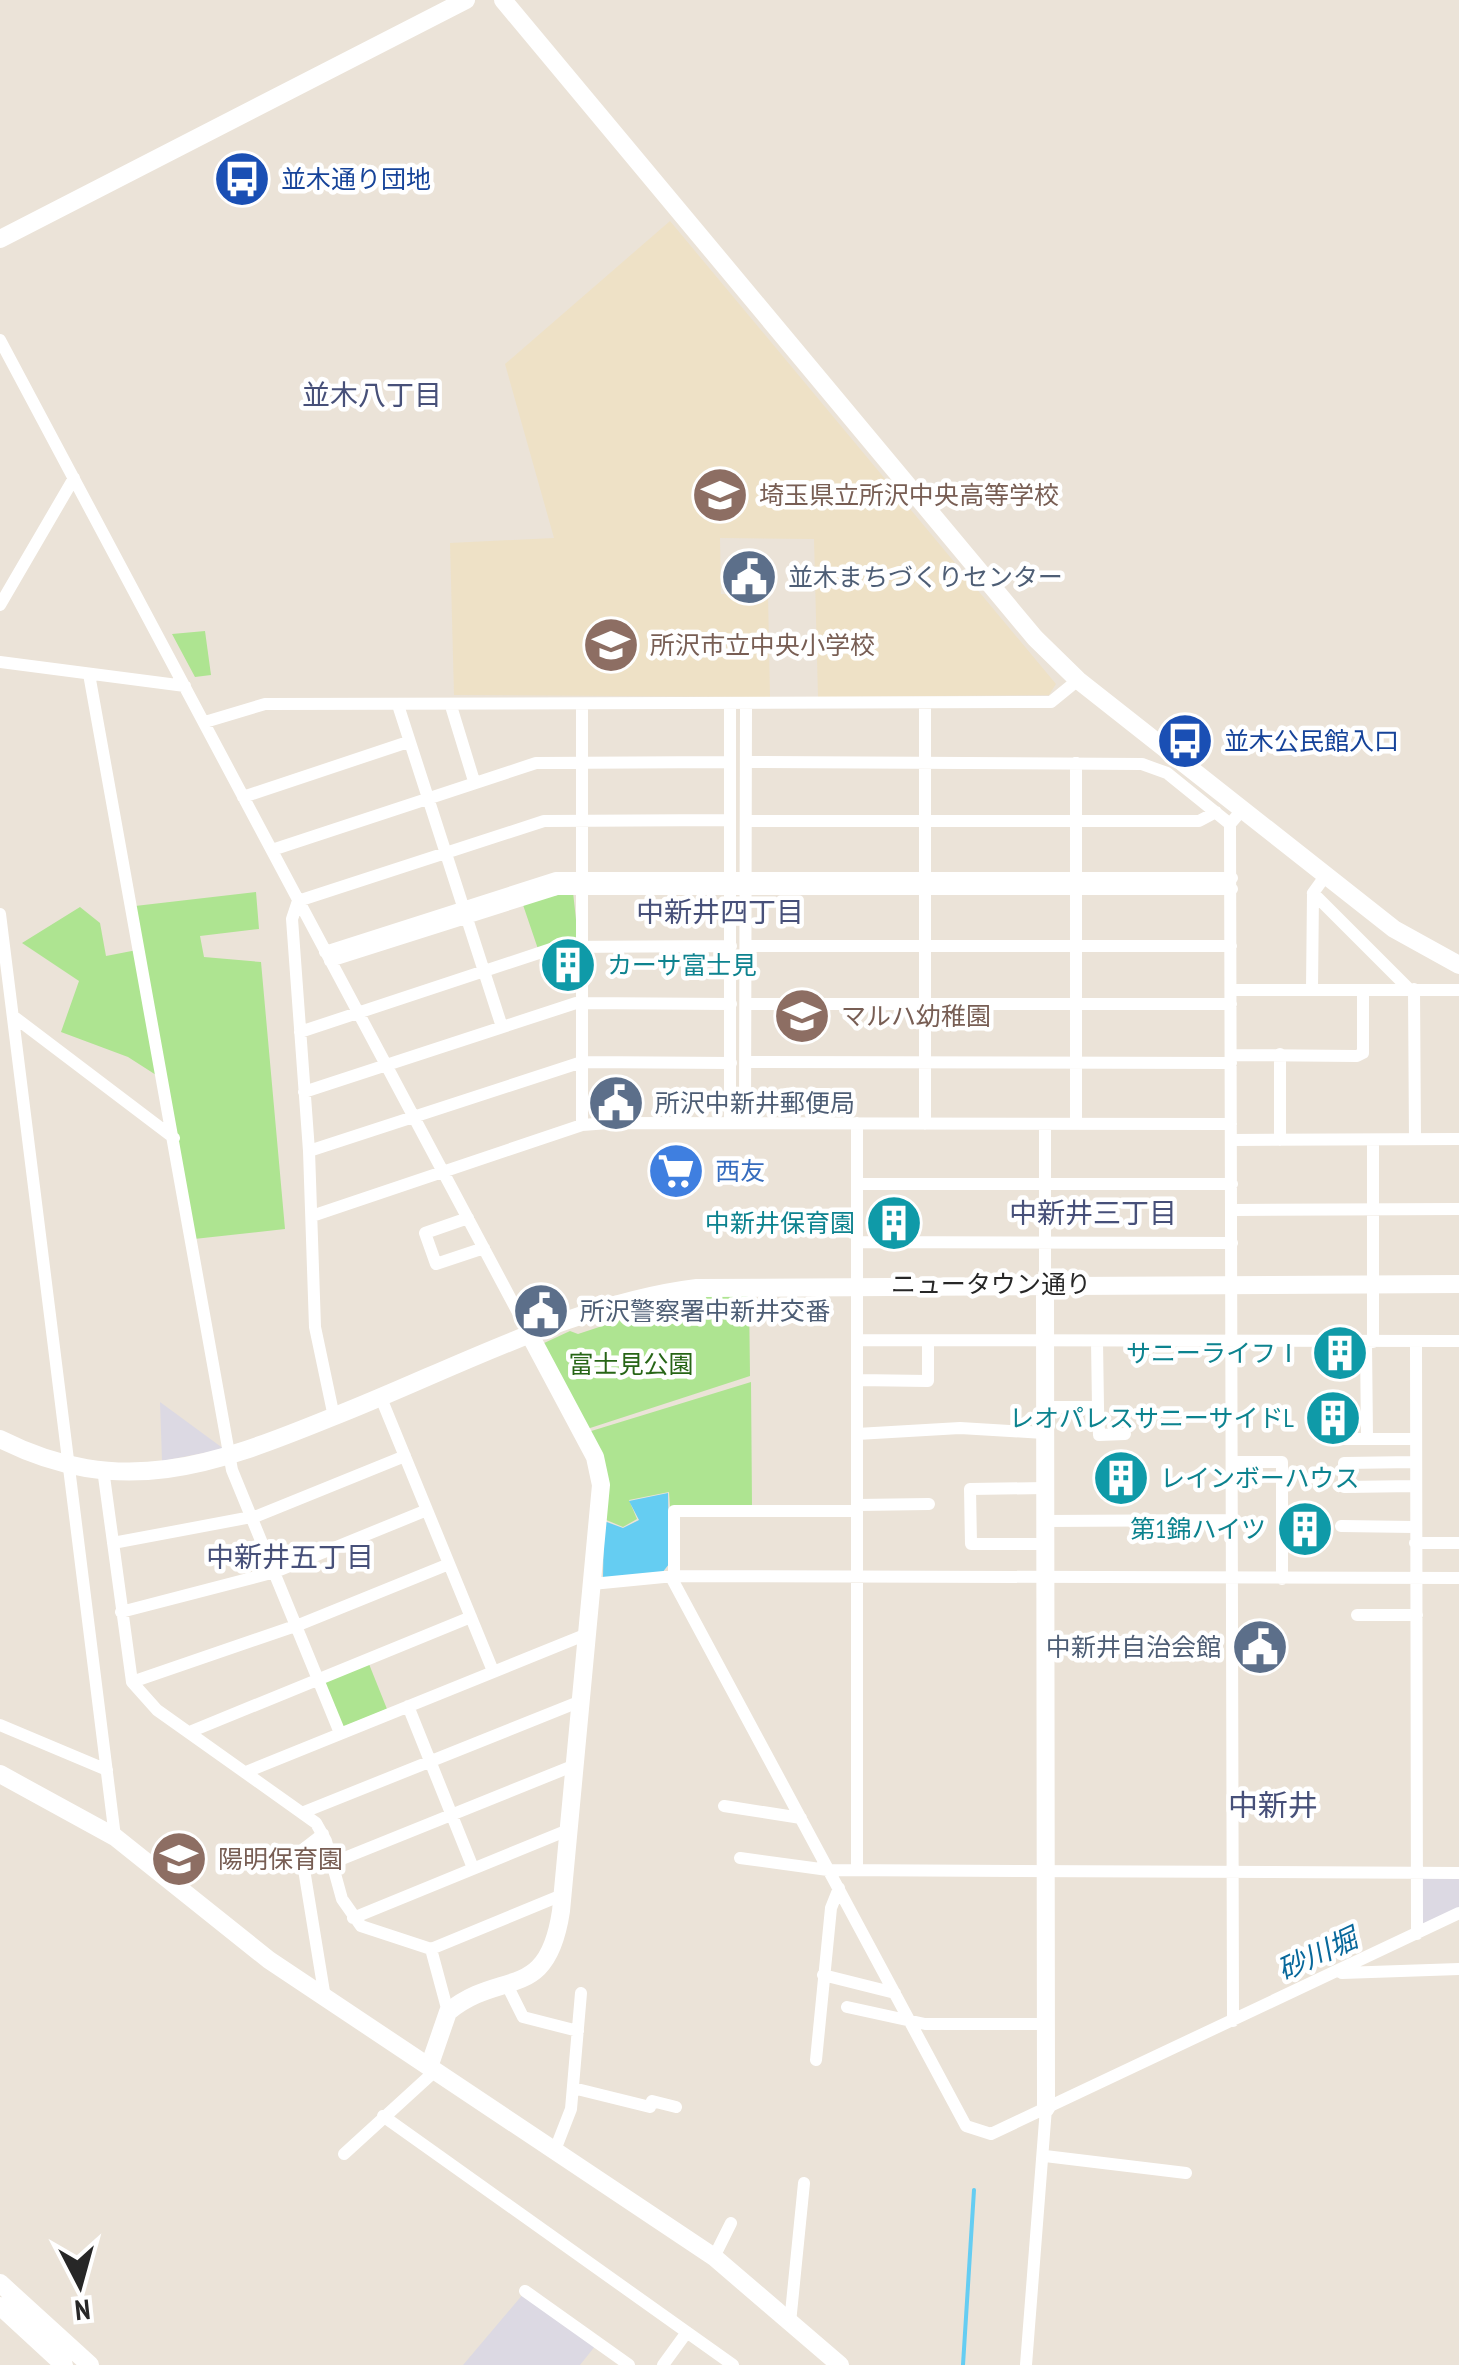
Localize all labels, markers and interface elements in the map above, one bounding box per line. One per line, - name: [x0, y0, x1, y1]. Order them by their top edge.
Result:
- bus stop icon: 並木通り団地: [212, 149, 272, 209]
- place label: 並木通り団地: [281, 163, 431, 195]
- district label: 並木八丁目: [302, 376, 442, 413]
- school or university icon: 埼玉県立所沢中央高等学校: [690, 465, 750, 525]
- place label: 埼玉県立所沢中央高等学校: [759, 479, 1059, 511]
- public building icon: 並木まちづくりセンター: [719, 547, 779, 607]
- place label: 並木まちづくりセンター: [788, 561, 1063, 593]
- school or university icon: 所沢市立中央小学校: [581, 615, 641, 675]
- place label: 所沢市立中央小学校: [650, 629, 875, 661]
- bus stop icon: 並木公民館入口: [1155, 711, 1215, 771]
- place label: 並木公民館入口: [1224, 725, 1399, 757]
- district label: 中新井四丁目: [636, 893, 804, 930]
- building icon: カーサ富士見: [538, 935, 598, 995]
- place label: カーサ富士見: [607, 949, 757, 981]
- school or university icon: マルハ幼稚園: [772, 986, 832, 1046]
- place label: マルハ幼稚園: [841, 1000, 991, 1032]
- public building icon: 所沢中新井郵便局: [586, 1073, 646, 1133]
- place label: 所沢中新井郵便局: [655, 1087, 855, 1119]
- supermarket icon: 西友: [646, 1141, 706, 1201]
- place label: 西友: [715, 1155, 765, 1187]
- building icon: 中新井保育園: [864, 1193, 924, 1253]
- district label: 中新井三丁目: [1009, 1194, 1177, 1231]
- place label: 中新井保育園: [705, 1207, 855, 1239]
- street label: ニュータウン通り: [891, 1268, 1091, 1300]
- public building icon: 所沢警察署中新井交番: [511, 1281, 571, 1341]
- place label: 所沢警察署中新井交番: [580, 1295, 830, 1327]
- building icon: サニーライフⅠ: [1310, 1323, 1370, 1383]
- place label: サニーライフⅠ: [1126, 1337, 1301, 1369]
- park label: 富士見公園: [568, 1348, 694, 1380]
- building icon: レオパレスサニーサイドL: [1303, 1388, 1363, 1448]
- place label: レオパレスサニーサイドL: [1009, 1402, 1295, 1434]
- building icon: レインボーハウス: [1091, 1448, 1151, 1508]
- place label: レインボーハウス: [1160, 1462, 1360, 1494]
- building icon: 第1錦ハイツ: [1275, 1499, 1335, 1559]
- place label: 第1錦ハイツ: [1130, 1513, 1266, 1545]
- district label: 中新井五丁目: [206, 1538, 374, 1575]
- public building icon: 中新井自治会館: [1230, 1617, 1290, 1677]
- place label: 中新井自治会館: [1046, 1631, 1221, 1663]
- district label: 中新井: [1228, 1785, 1318, 1824]
- school or university icon: 陽明保育園: [149, 1829, 209, 1889]
- place label: 陽明保育園: [218, 1843, 343, 1875]
- water label: 砂川堀: [1271, 1917, 1366, 1988]
- north arrow: [30, 2235, 130, 2335]
- text: N: [73, 2291, 92, 2330]

